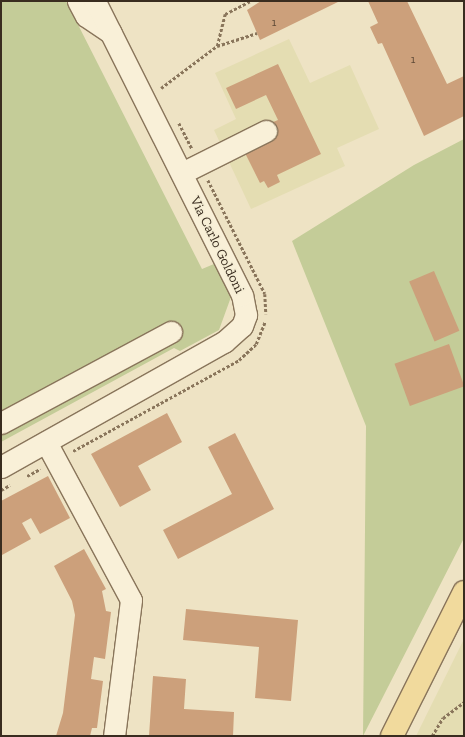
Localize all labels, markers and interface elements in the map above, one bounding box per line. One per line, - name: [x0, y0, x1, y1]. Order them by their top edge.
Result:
- house number: 1: [272, 16, 276, 30]
- house number: 1: [411, 53, 415, 67]
- street label: Via Carlo Goldoni: [186, 194, 248, 296]

